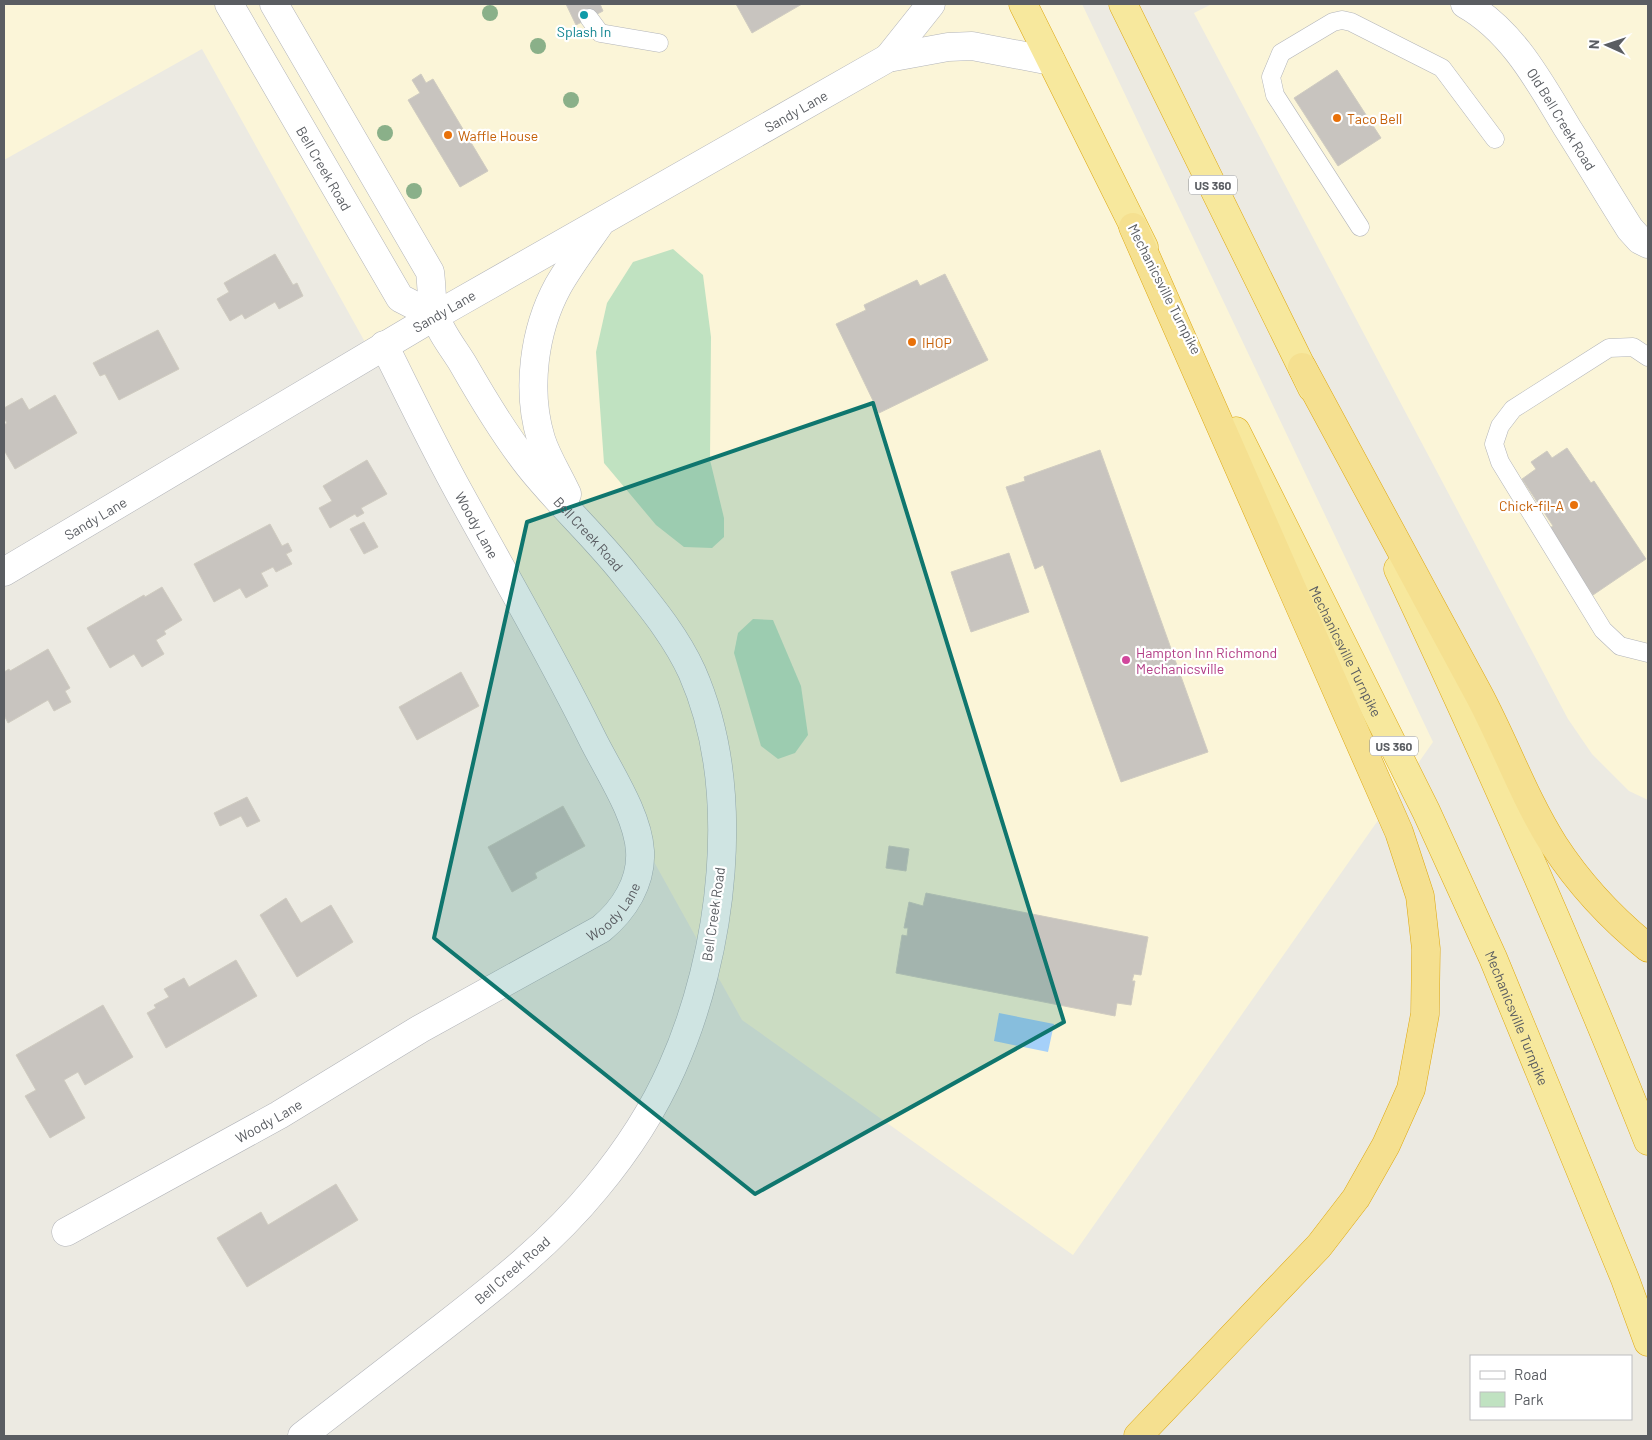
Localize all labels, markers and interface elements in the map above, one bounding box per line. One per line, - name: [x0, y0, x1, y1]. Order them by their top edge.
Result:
- marker: Splash In: [578, 9, 590, 21]
- north arrow: [1582, 20, 1632, 70]
- place label: Splash In: [557, 23, 611, 40]
- text: N: [1585, 39, 1602, 49]
- street label: Old Bell Creek Road: [1524, 64, 1600, 173]
- street label: Sandy Lane: [761, 86, 830, 135]
- place label: Taco Bell: [1347, 110, 1402, 127]
- marker: Taco Bell: [1331, 112, 1343, 124]
- street label: Bell Creek Road: [293, 123, 356, 213]
- place label: Waffle House: [458, 127, 538, 144]
- marker: Waffle House: [442, 129, 454, 141]
- road number: US 360: [1189, 176, 1237, 194]
- street label: Mechanicsville Turnpike: [1125, 221, 1205, 357]
- street label: Sandy Lane: [410, 286, 478, 336]
- place label: IHOP: [922, 334, 952, 351]
- marker: IHOP: [906, 336, 918, 348]
- street label: Woody Lane: [452, 489, 502, 561]
- street label: Sandy Lane: [61, 493, 129, 543]
- street label: Bell Creek Road: [551, 493, 627, 574]
- place label: Chick-fil-A: [1499, 497, 1564, 514]
- marker: Chick-fil-A: [1568, 499, 1580, 511]
- street label: Mechanicsville Turnpike: [1306, 583, 1386, 719]
- place label: Hampton Inn Richmond Mechanicsville: [1136, 644, 1277, 677]
- marker: Hampton Inn Richmond Mechanicsville: [1120, 654, 1132, 666]
- road number: US 360: [1370, 736, 1418, 756]
- street label: Bell Creek Road: [698, 866, 728, 962]
- street label: Woody Lane: [583, 880, 643, 944]
- street label: Mechanicsville Turnpike: [1482, 948, 1553, 1088]
- street label: Woody Lane: [232, 1095, 305, 1146]
- street label: Bell Creek Road: [471, 1233, 553, 1307]
- legend: [1470, 1355, 1632, 1420]
- text: Road: [1514, 1365, 1547, 1383]
- text: Park: [1514, 1390, 1544, 1408]

